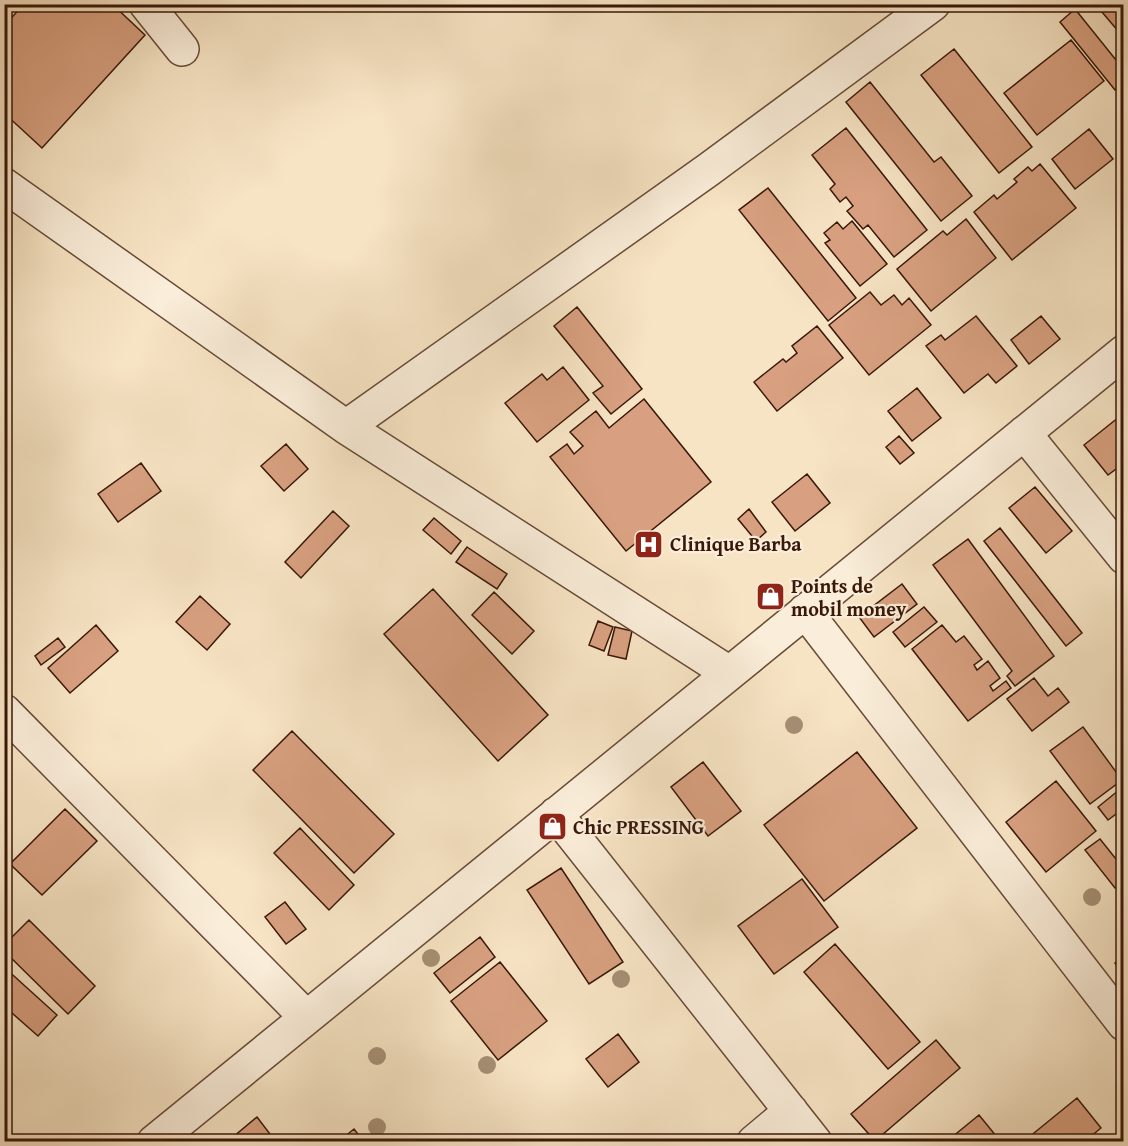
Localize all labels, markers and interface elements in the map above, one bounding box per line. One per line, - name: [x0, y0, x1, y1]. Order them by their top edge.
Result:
- hospital icon: Clinique Barba: [633, 528, 665, 560]
- place label: Clinique Barba: [670, 529, 802, 558]
- place label: Points de mobil money: [791, 571, 907, 623]
- shop icon: Points de mobil money: [754, 581, 786, 613]
- shop icon: Chic PRESSING: [536, 811, 568, 843]
- place label: Chic PRESSING: [573, 812, 704, 841]

